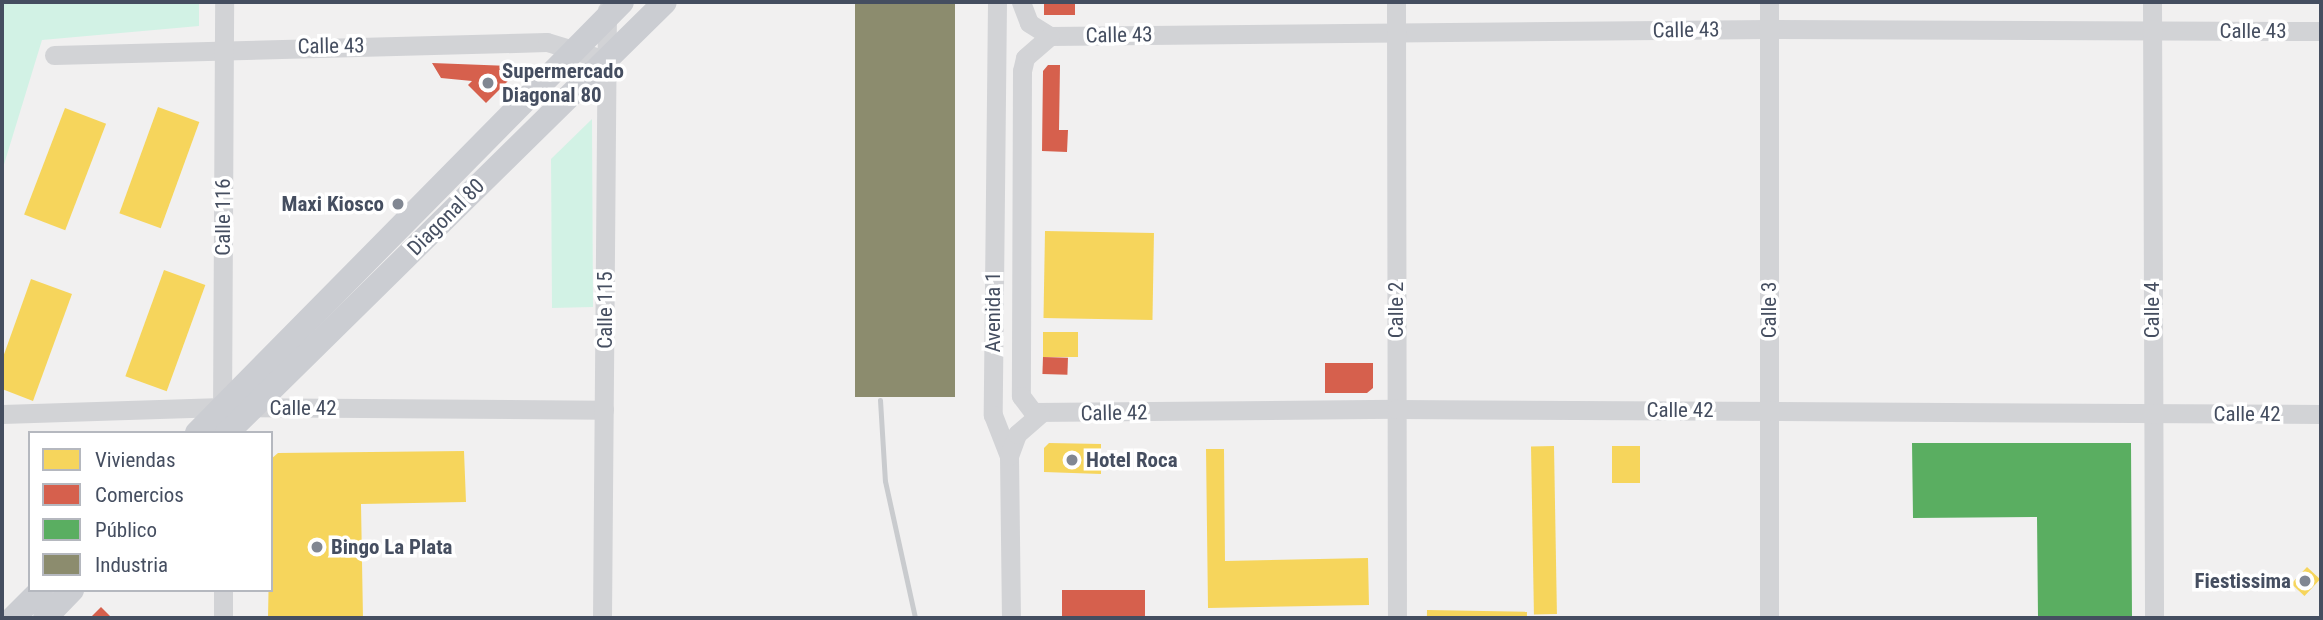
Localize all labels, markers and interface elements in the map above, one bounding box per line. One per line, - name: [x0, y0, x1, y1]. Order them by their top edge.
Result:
- street label: Calle 43: [1652, 17, 1720, 43]
- street label: Calle 43: [2220, 18, 2286, 44]
- street label: Calle 43: [1085, 22, 1153, 48]
- street label: Calle 43: [297, 33, 365, 59]
- place label: Supermercado Diagonal 80: [502, 58, 624, 108]
- marker: Supermercado Diagonal 80: [480, 75, 496, 91]
- street label: Diagonal 80: [402, 173, 490, 261]
- street label: Calle 116: [210, 178, 236, 256]
- place label: Maxi Kiosco: [282, 191, 384, 217]
- marker: Maxi Kiosco: [390, 196, 406, 212]
- street label: Calle 115: [592, 271, 618, 349]
- street label: Avenida 1: [980, 272, 1006, 352]
- street label: Calle 2: [1383, 282, 1409, 338]
- street label: Calle 3: [1756, 282, 1782, 338]
- street label: Calle 4: [2139, 282, 2165, 338]
- street label: Calle 42: [270, 395, 336, 421]
- street label: Calle 42: [1647, 397, 1713, 423]
- street label: Calle 42: [1080, 400, 1148, 426]
- street label: Calle 42: [2214, 401, 2280, 427]
- legend: [28, 431, 273, 592]
- place label: Hotel Roca: [1086, 447, 1178, 473]
- text: Viviendas: [95, 448, 175, 472]
- marker: Hotel Roca: [1064, 452, 1080, 468]
- text: Comercios: [95, 483, 184, 507]
- text: Público: [95, 518, 157, 542]
- place label: Bingo La Plata: [331, 534, 453, 560]
- marker: Bingo La Plata: [309, 539, 325, 555]
- text: Industria: [95, 553, 168, 577]
- place label: Fiestissima: [2195, 568, 2291, 594]
- marker: Fiestissima: [2297, 573, 2313, 589]

